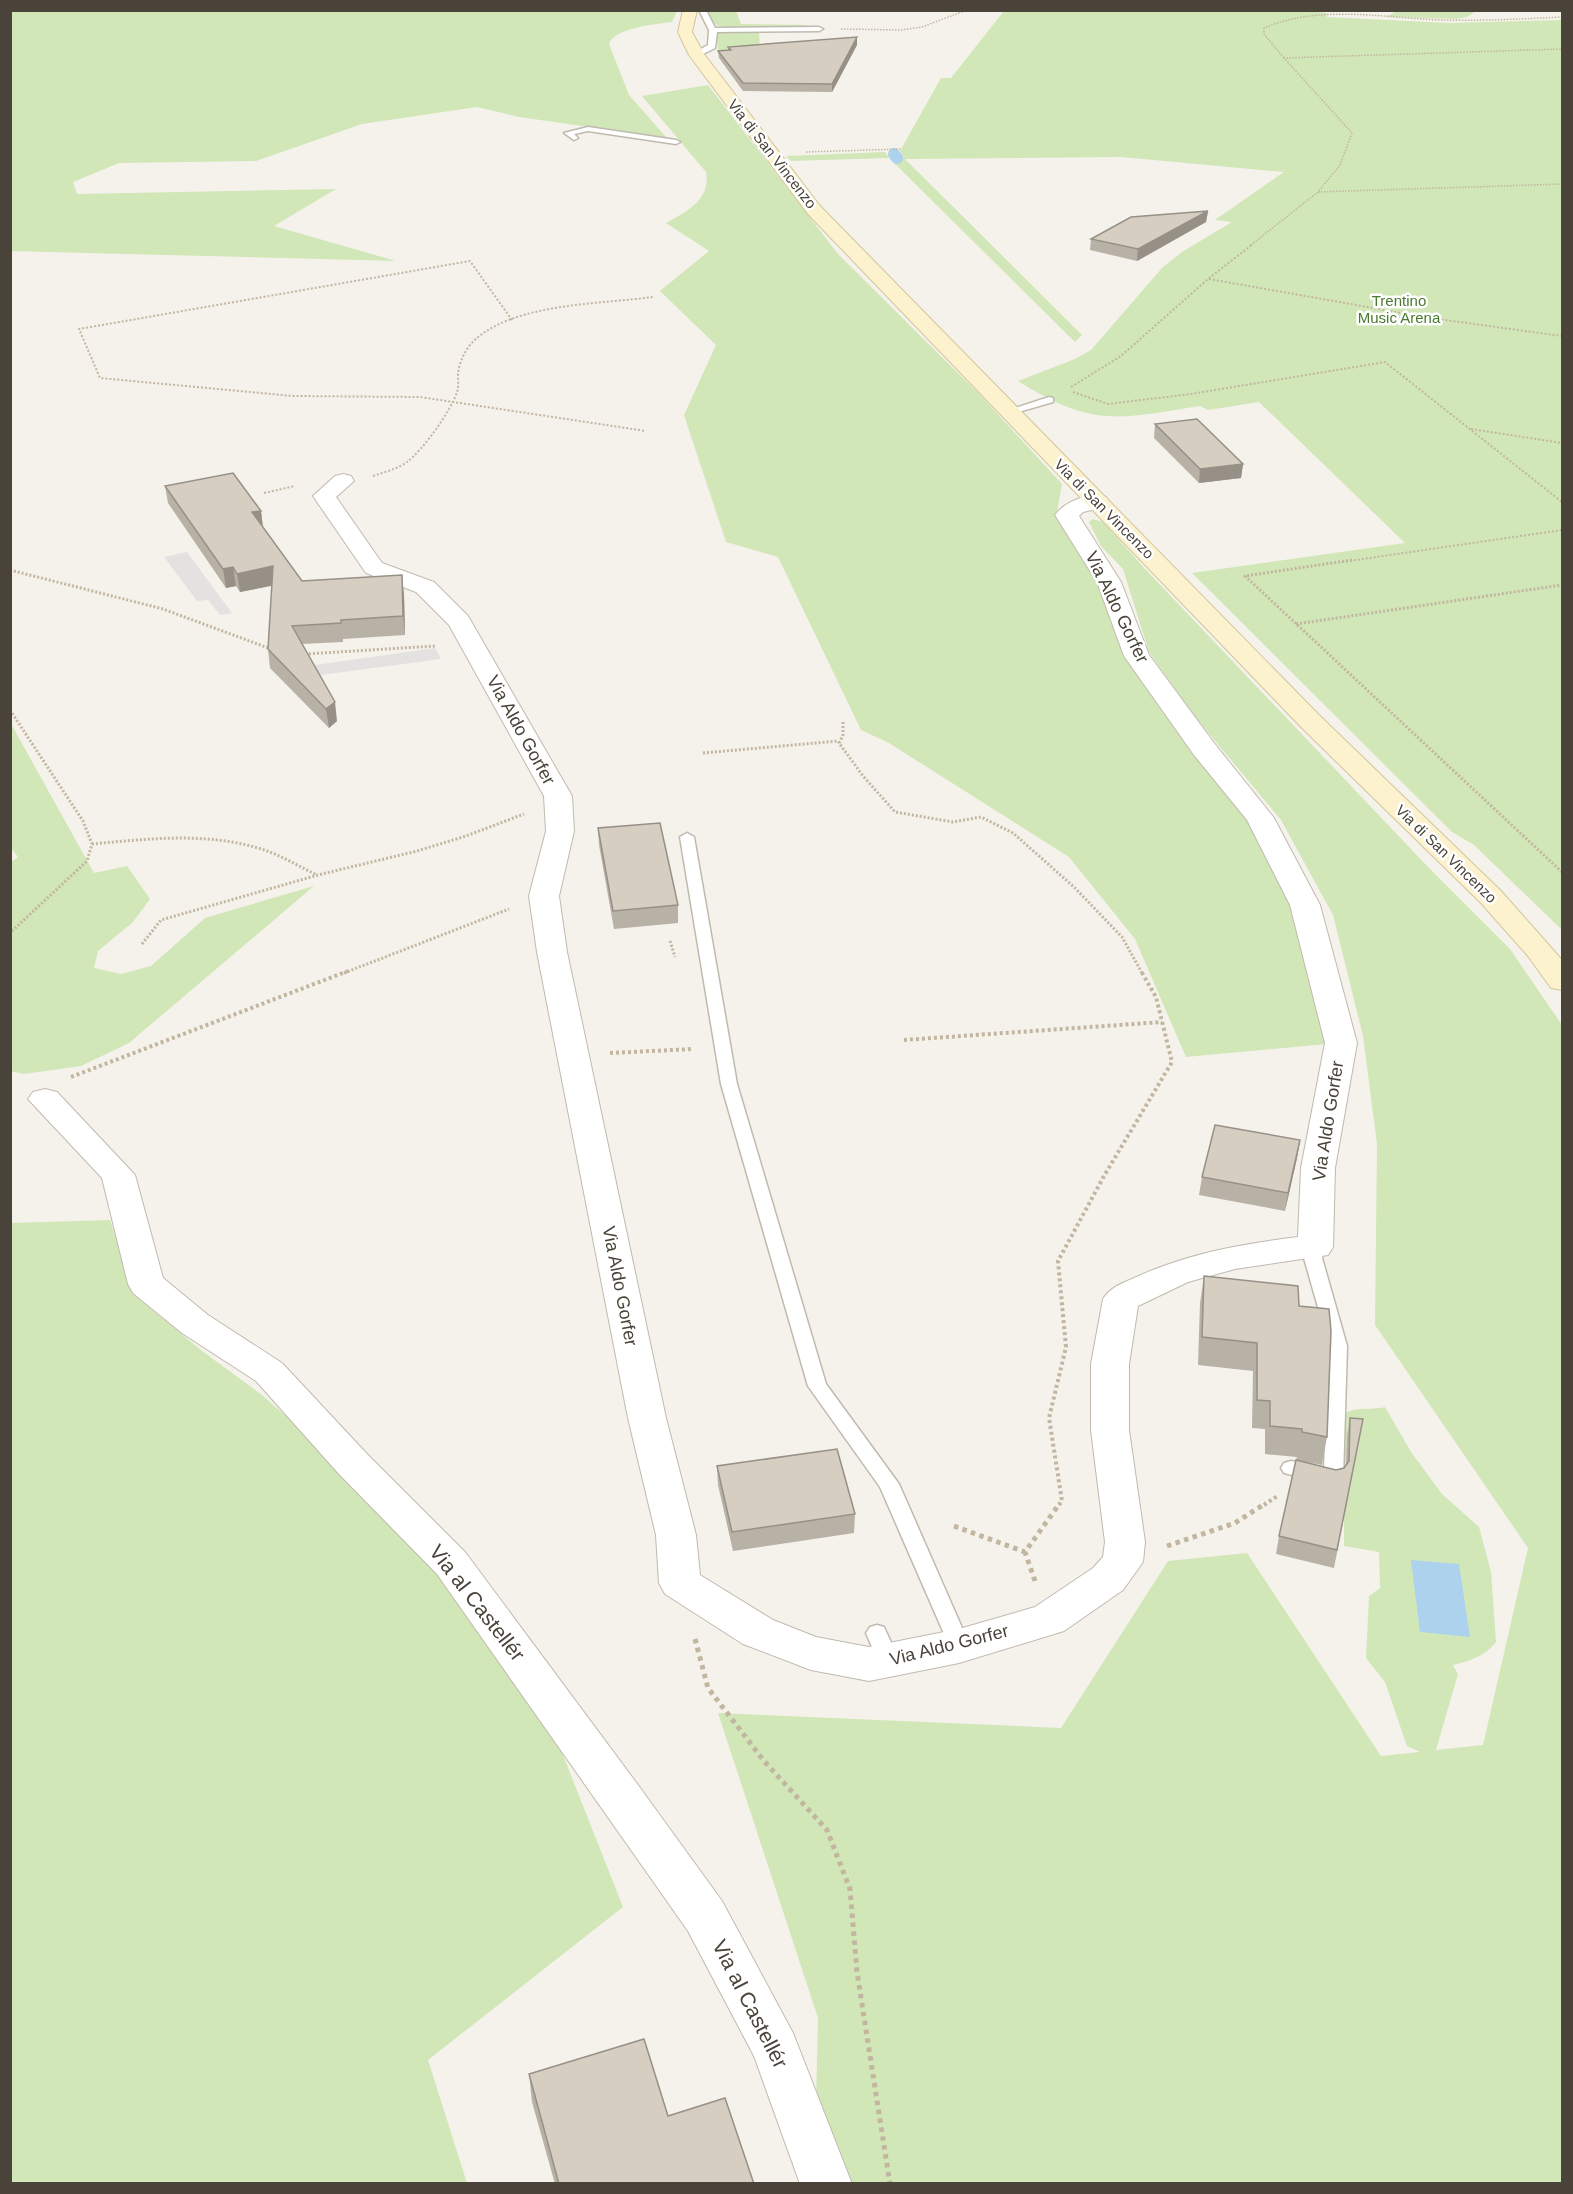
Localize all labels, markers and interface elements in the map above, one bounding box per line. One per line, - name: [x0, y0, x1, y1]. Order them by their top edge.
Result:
- street label: Via di San Vincenzo: [725, 96, 820, 212]
- park label: Trentino Music Arena: [1358, 292, 1441, 326]
- street label: Via di San Vincenzo: [1051, 455, 1158, 562]
- street label: Via Aldo Gorfer: [1081, 548, 1153, 666]
- street label: Via Aldo Gorfer: [483, 672, 559, 788]
- street label: Via di San Vincenzo: [1392, 801, 1500, 906]
- street label: Via Aldo Gorfer: [1309, 1059, 1347, 1183]
- street label: Via Aldo Gorfer: [599, 1224, 641, 1348]
- street label: Via al Castellér: [425, 1540, 530, 1665]
- street label: Via Aldo Gorfer: [888, 1621, 1010, 1669]
- street label: Via al Castellér: [708, 1936, 793, 2072]

